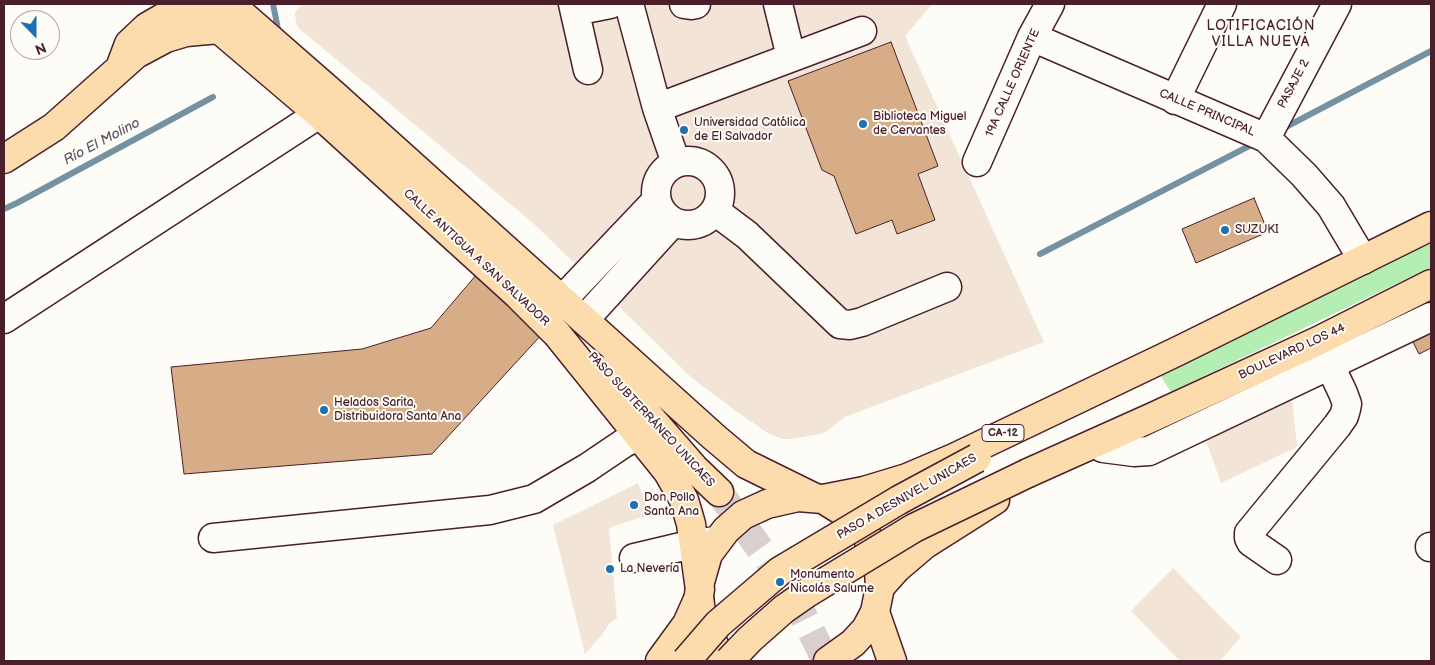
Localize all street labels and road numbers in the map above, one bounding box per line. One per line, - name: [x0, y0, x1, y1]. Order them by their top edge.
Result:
- street label: 19A CALLE ORIENTE: [983, 27, 1043, 139]
- street label: PASAJE 2: [1275, 57, 1313, 111]
- street label: CALLE PRINCIPAL: [1157, 86, 1257, 140]
- street label: CALLE ANTIGUA A SAN SALVADOR: [400, 187, 552, 329]
- street label: BOULEVARD LOS 44: [1236, 321, 1348, 383]
- street label: PASO SUBTERRÁNEO UNICAES: [585, 350, 717, 490]
- road number: CA-12: [982, 424, 1024, 442]
- street label: PASO A DESNIVEL UNICAES: [835, 451, 979, 543]

